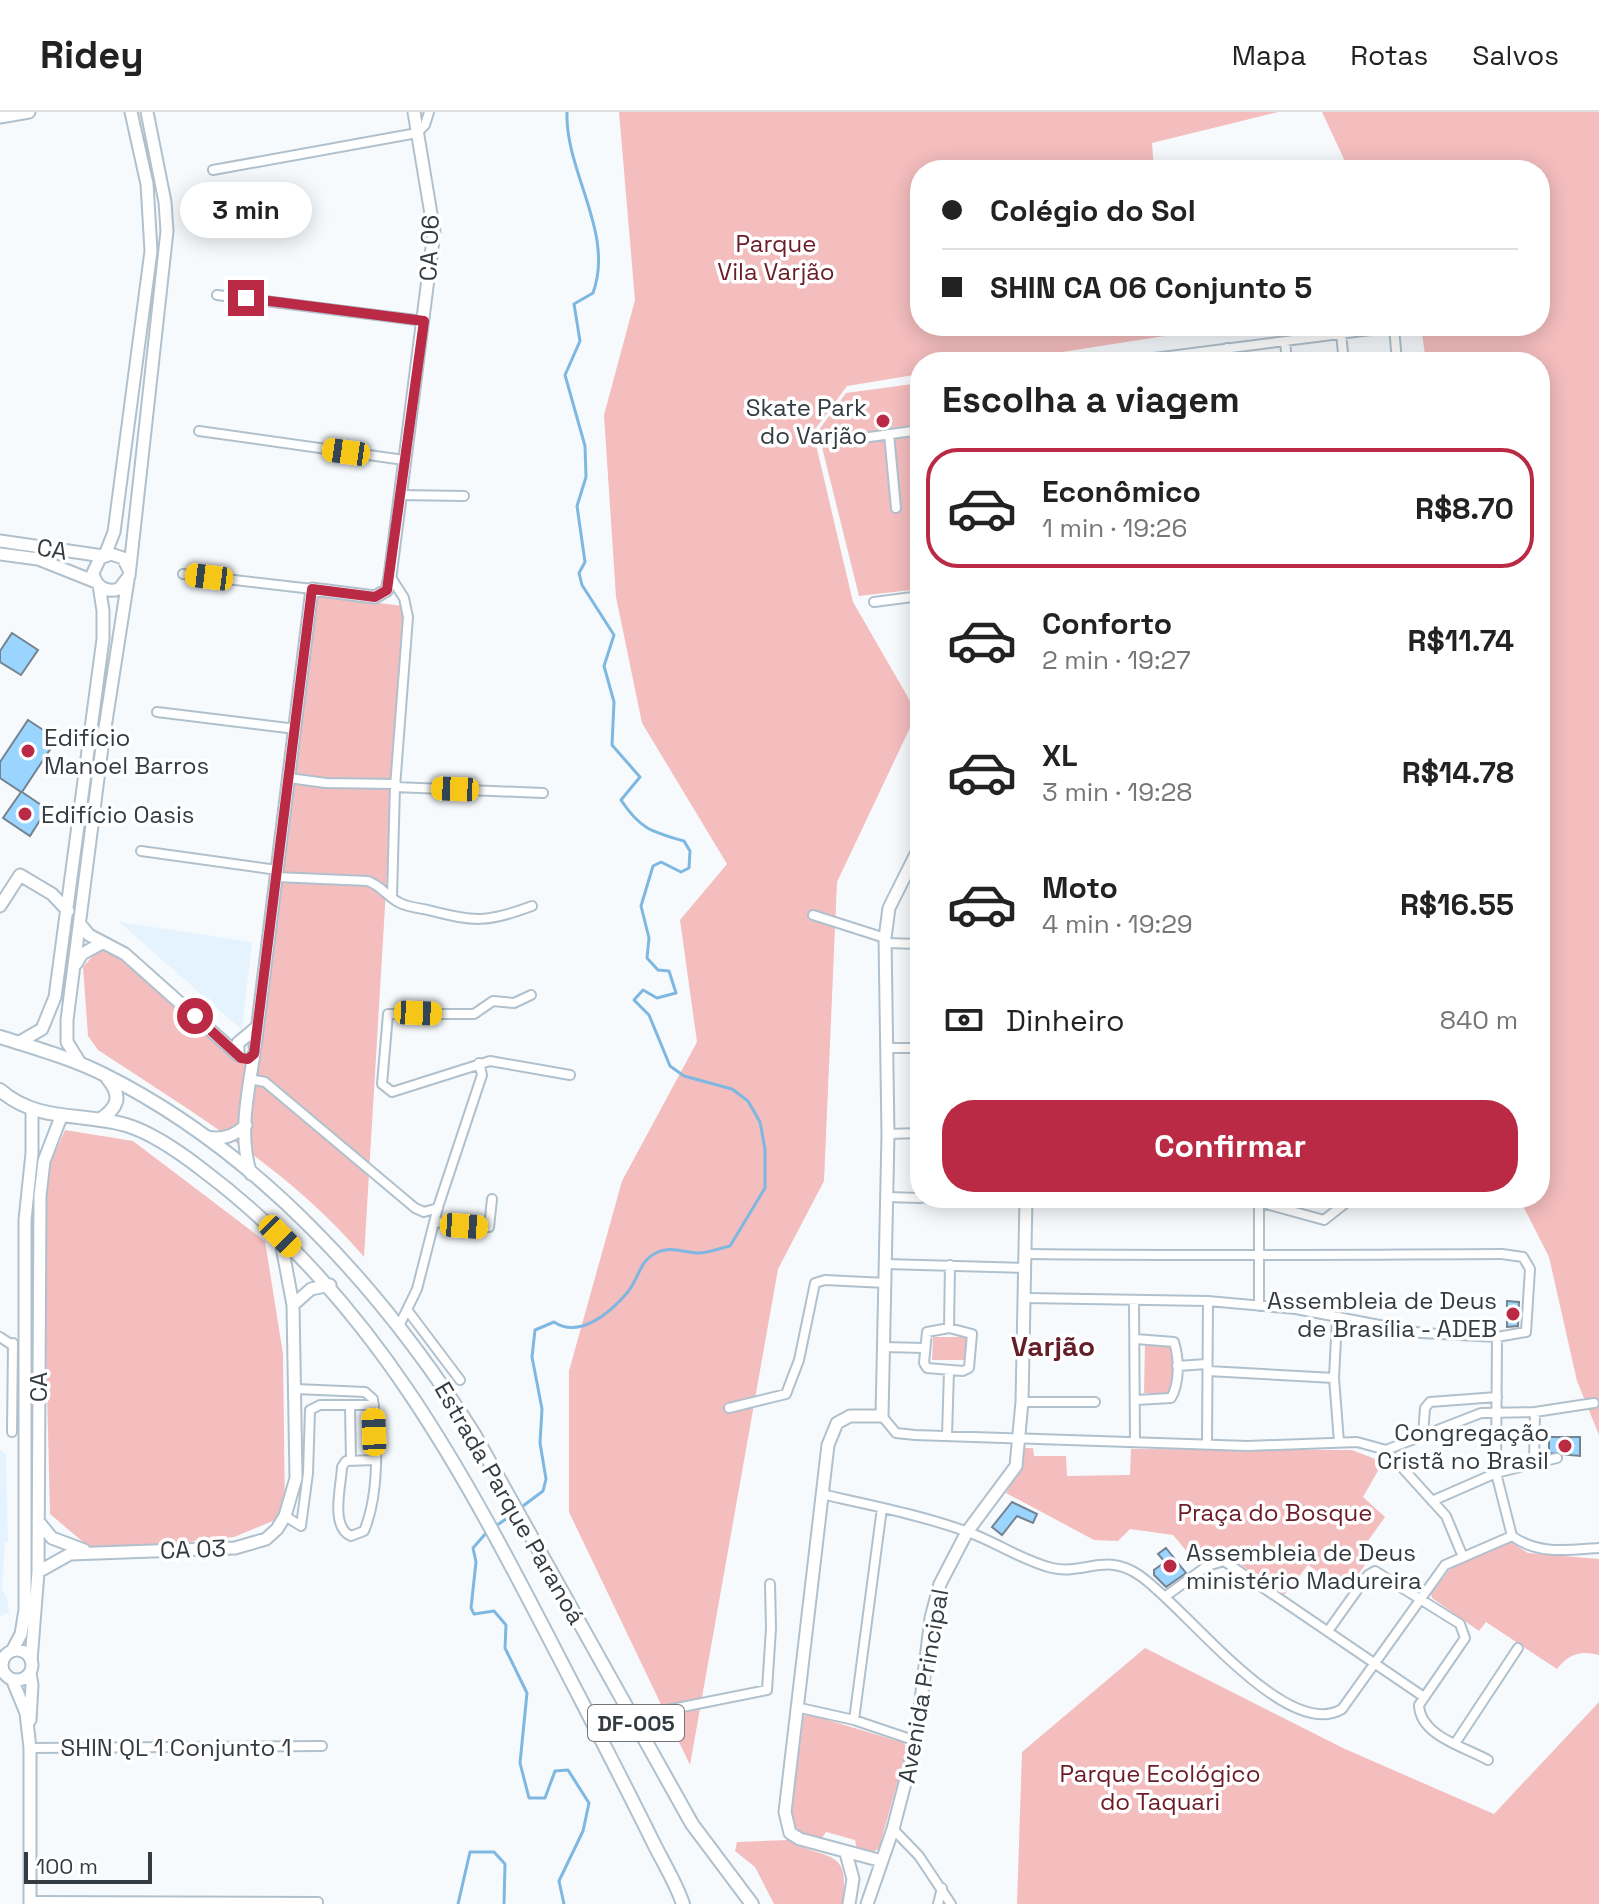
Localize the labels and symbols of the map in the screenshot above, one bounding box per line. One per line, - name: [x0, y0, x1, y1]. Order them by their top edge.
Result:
- callout: 3 min: [180, 182, 312, 238]
- street label: CA 06: [412, 214, 446, 282]
- park label: Parque Vila Varjão: [717, 228, 835, 287]
- route end: [228, 280, 264, 316]
- place label: Skate Park do Varjão: [746, 392, 867, 451]
- marker: Skate Park do Varjão: [874, 412, 892, 430]
- car: [321, 437, 371, 467]
- street label: CA: [35, 531, 69, 567]
- car: [184, 562, 234, 592]
- place label: Edifício Manoel Barros: [44, 722, 209, 781]
- marker: Edifício Manoel Barros: [19, 742, 37, 760]
- car: [431, 776, 479, 802]
- place label: Edifício Oasis: [41, 799, 195, 830]
- marker: Edifício Oasis: [16, 805, 34, 823]
- route start: [177, 998, 213, 1034]
- car: [394, 1000, 442, 1026]
- car: [255, 1211, 305, 1261]
- car: [439, 1212, 489, 1240]
- place label: Assembleia de Deus de Brasília - ADEB: [1267, 1285, 1497, 1344]
- marker: Assembleia de Deus de Brasília - ADEB: [1504, 1305, 1522, 1323]
- district label: Varjão: [1011, 1328, 1095, 1364]
- street label: CA: [23, 1372, 54, 1402]
- street label: Estrada Parque Paranoá: [428, 1376, 592, 1630]
- car: [361, 1408, 387, 1456]
- place label: Congregação Cristã no Brasil: [1377, 1417, 1549, 1476]
- marker: Congregação Cristã no Brasil: [1556, 1437, 1574, 1455]
- park label: Praça do Bosque: [1177, 1497, 1373, 1528]
- street label: CA 03: [159, 1532, 227, 1566]
- place label: Assembleia de Deus ministério Madureira: [1186, 1537, 1422, 1596]
- marker: Assembleia de Deus ministério Madureira: [1161, 1557, 1179, 1575]
- street label: Avenida Principal: [891, 1586, 955, 1786]
- road number: DF-005: [588, 1705, 684, 1741]
- street label: SHIN QL 1 Conjunto 1: [61, 1732, 291, 1763]
- park label: Parque Ecológico do Taquari: [1060, 1758, 1260, 1817]
- scale bar: [24, 1848, 152, 1884]

